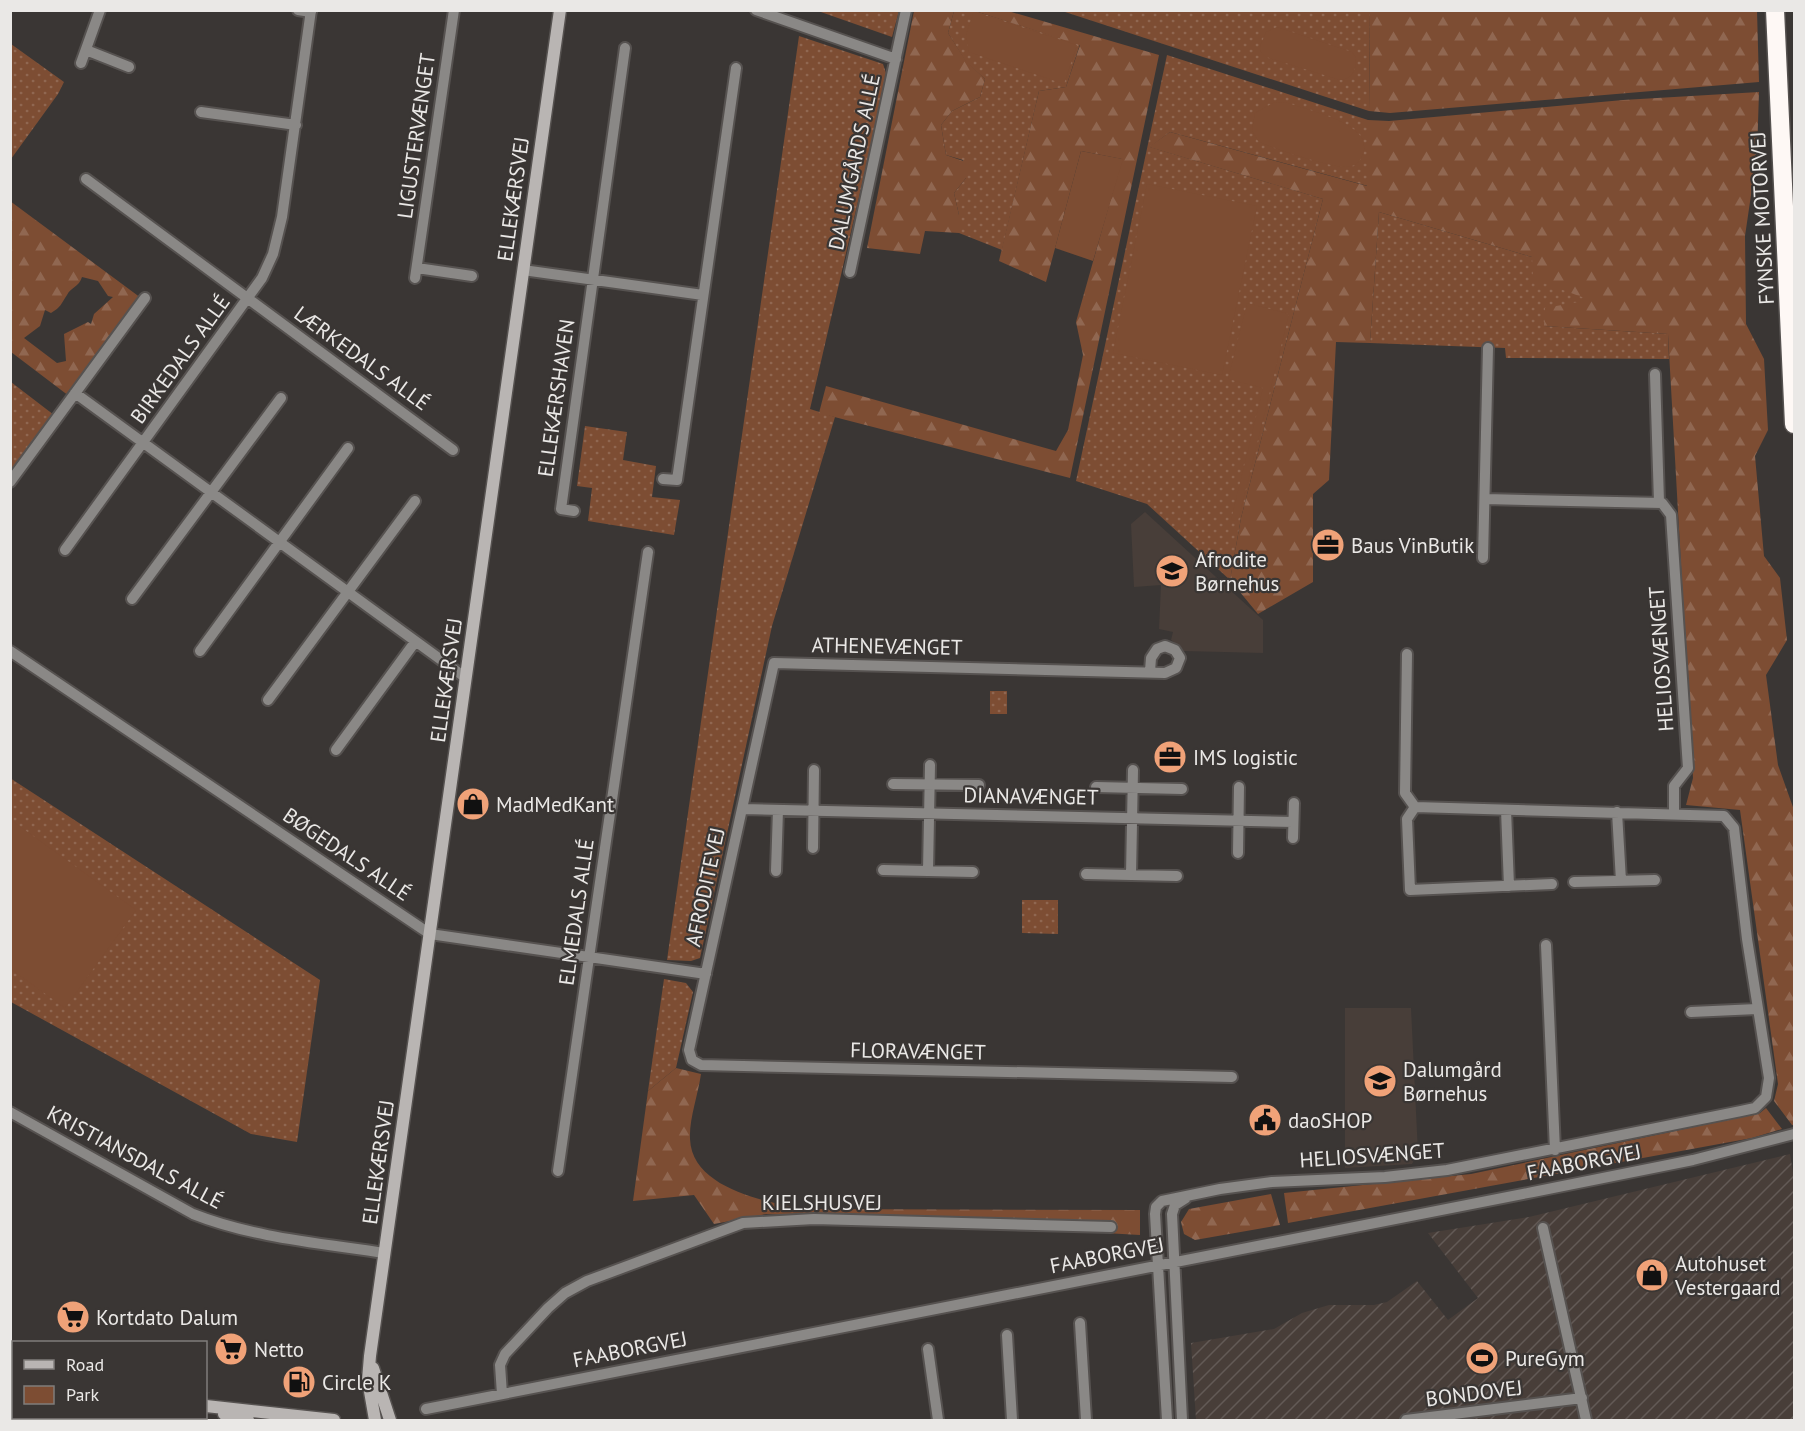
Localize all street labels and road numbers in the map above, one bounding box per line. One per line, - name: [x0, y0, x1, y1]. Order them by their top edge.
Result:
- street label: LIGUSTERVÆNGET: [391, 51, 441, 220]
- street label: DALUMGÅRDS ALLÉ: [822, 71, 886, 253]
- street label: FYNSKE MOTORVEJ: [1744, 131, 1780, 305]
- street label: ELLEKÆRSVEJ: [491, 135, 535, 263]
- street label: BIRKEDALS ALLÉ: [124, 289, 236, 429]
- street label: LÆRKEDALS ALLÉ: [289, 300, 435, 416]
- street label: ELLEKÆRSHAVEN: [532, 317, 580, 479]
- street label: HELIOSVÆNGET: [1642, 585, 1680, 732]
- street label: ELLEKÆRSVEJ: [424, 616, 468, 744]
- street label: ATHENEVÆNGET: [811, 631, 963, 661]
- street label: DIANAVÆNGET: [963, 781, 1099, 811]
- street label: BØGEDALS ALLÉ: [278, 801, 416, 907]
- street label: AFRODITEVEJ: [679, 825, 731, 949]
- street label: ELMEDALS ALLÉ: [552, 837, 600, 987]
- street label: FLORAVÆNGET: [850, 1036, 986, 1066]
- street label: ELLEKÆRSVEJ: [356, 1098, 400, 1226]
- street label: KRISTIANSDALS ALLÉ: [42, 1099, 228, 1215]
- street label: HELIOSVÆNGET: [1299, 1136, 1446, 1174]
- street label: FAABORGVEJ: [1525, 1138, 1643, 1186]
- street label: KIELSHUSVEJ: [762, 1189, 882, 1216]
- street label: FAABORGVEJ: [1048, 1231, 1166, 1279]
- street label: FAABORGVEJ: [571, 1325, 689, 1373]
- street label: BONDOVEJ: [1424, 1374, 1524, 1412]

